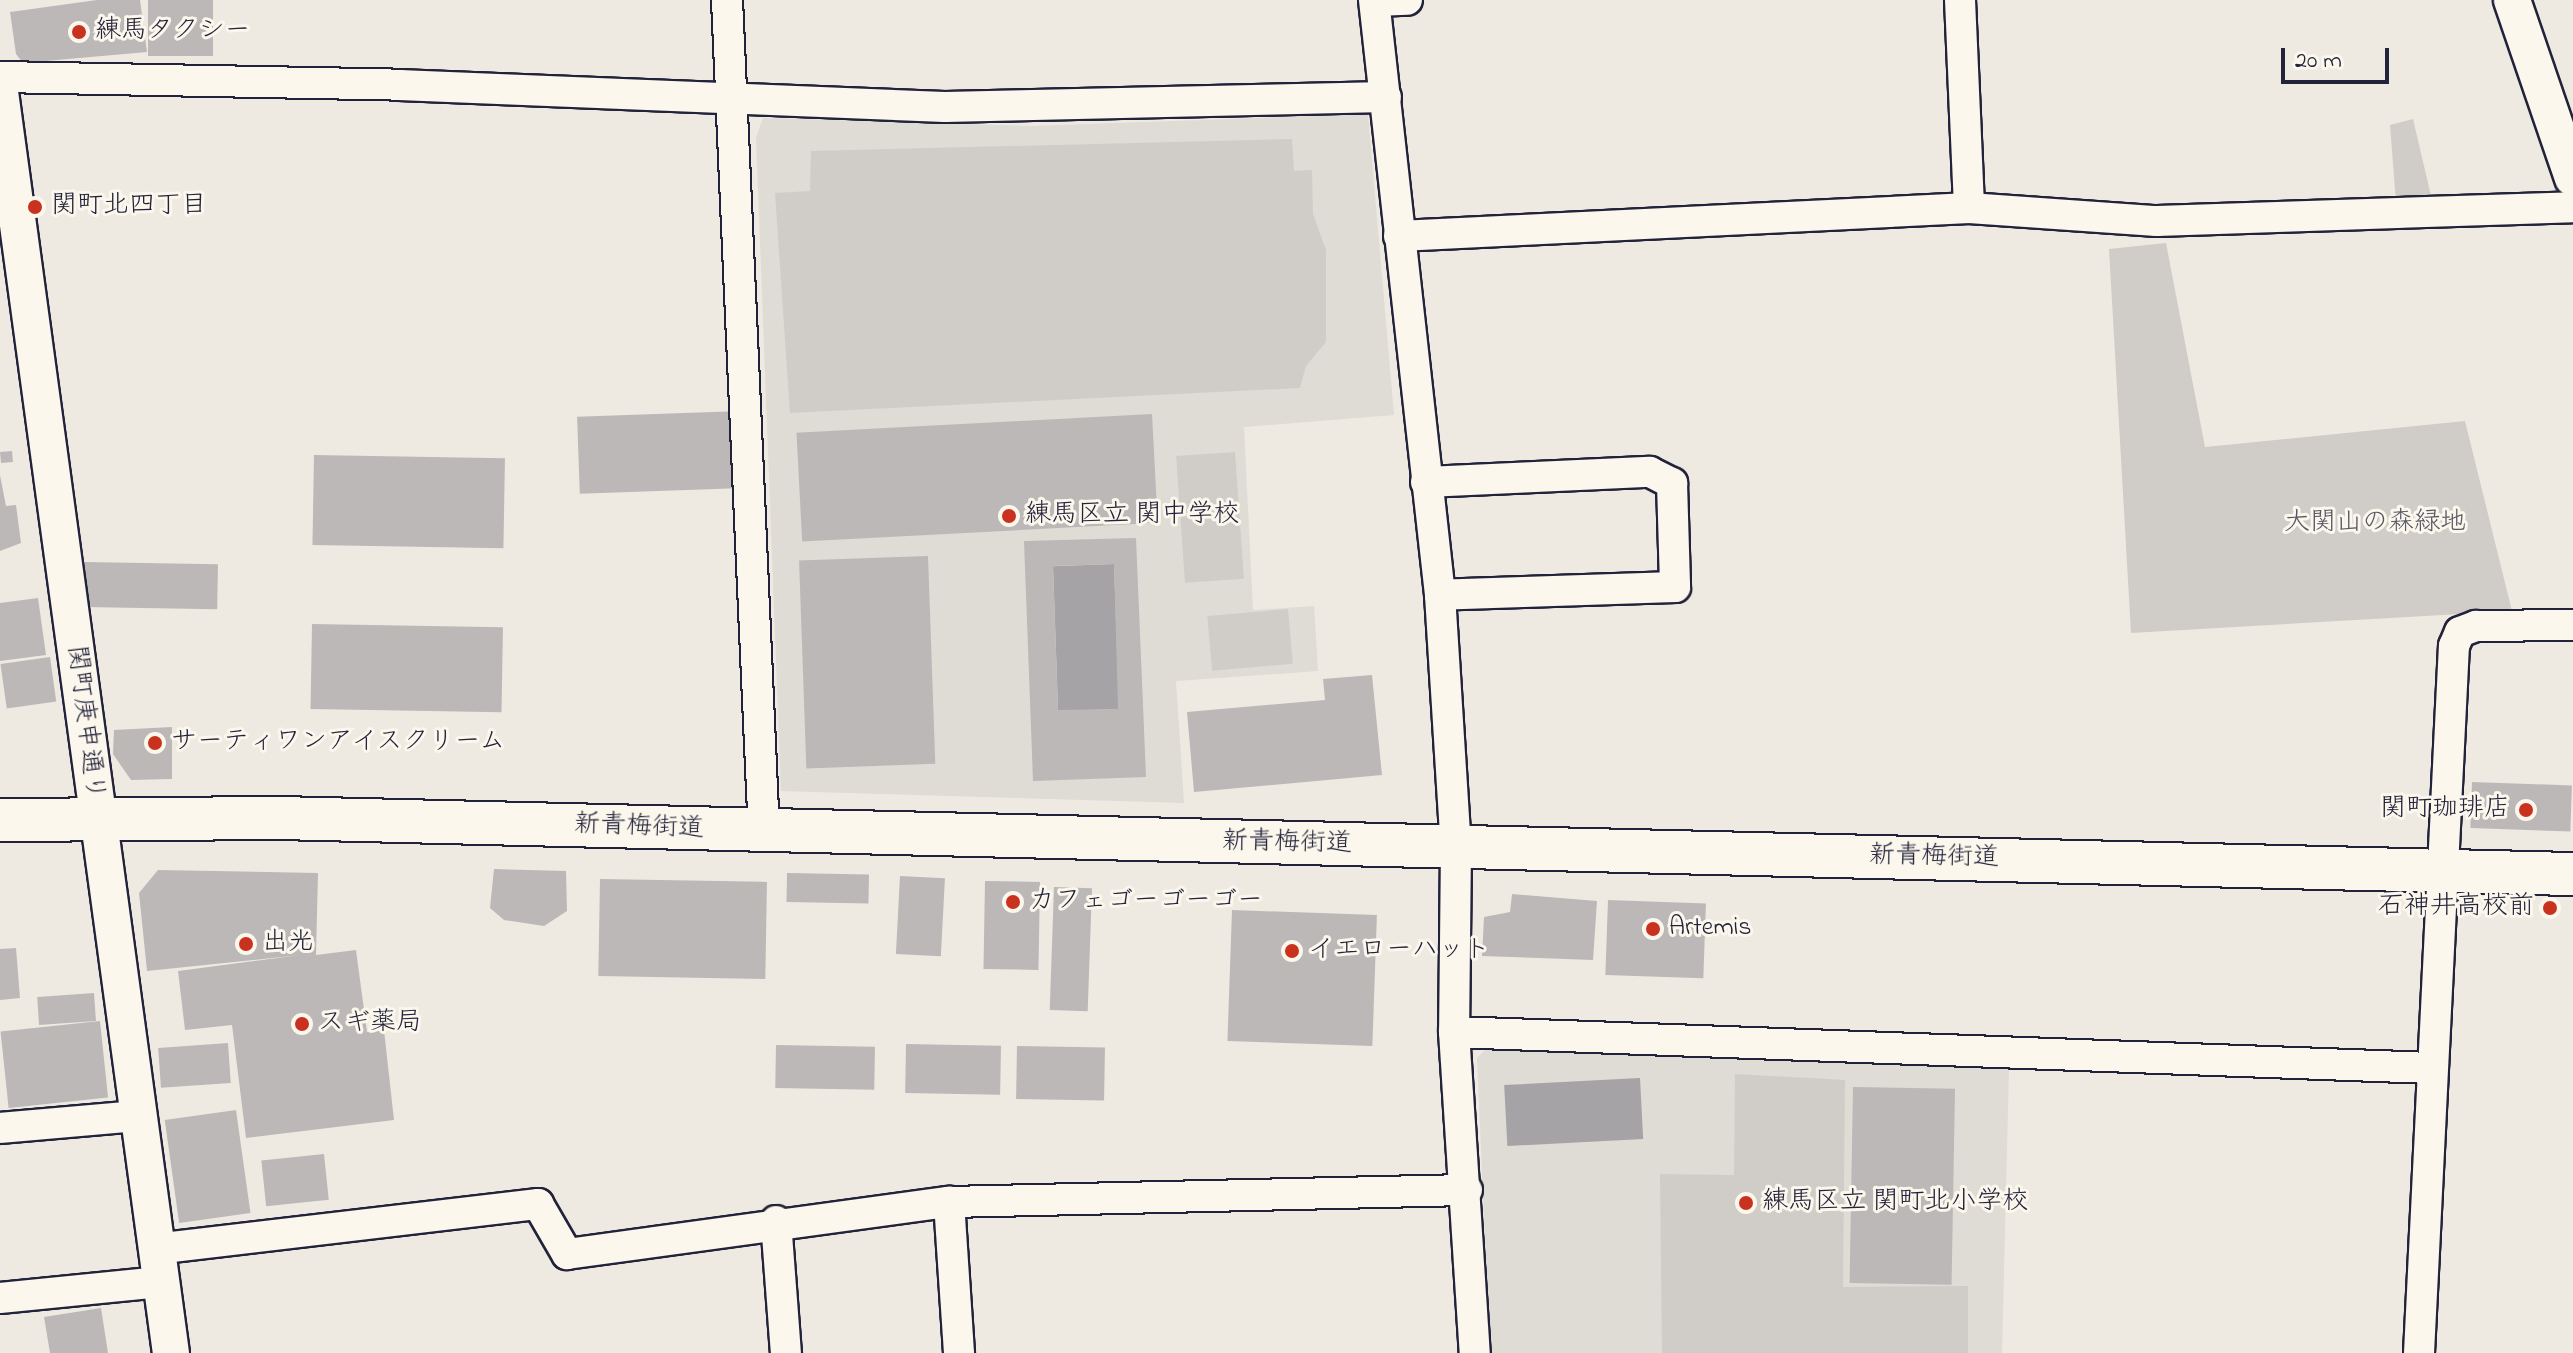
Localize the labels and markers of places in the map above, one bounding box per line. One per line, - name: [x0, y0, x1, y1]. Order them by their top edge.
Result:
- place label: 練馬タクシー: [95, 16, 251, 48]
- marker: 練馬タクシー: [70, 23, 88, 41]
- place label: 関町北四丁目: [51, 191, 207, 223]
- marker: 関町北四丁目: [26, 198, 44, 216]
- place label: 練馬区立 関中学校: [1025, 500, 1239, 532]
- marker: 練馬区立 関中学校: [1000, 507, 1018, 525]
- place label: サーティワンアイスクリーム: [171, 727, 509, 759]
- marker: サーティワンアイスクリーム: [146, 734, 164, 752]
- place label: 関町珈琲店: [2380, 794, 2510, 826]
- marker: 関町珈琲店: [2517, 801, 2535, 819]
- place label: カフェゴーゴーゴー: [1029, 886, 1263, 918]
- place label: 石神井高校前: [2378, 892, 2534, 924]
- marker: カフェゴーゴーゴー: [1004, 893, 1022, 911]
- marker: 石神井高校前: [2541, 899, 2559, 917]
- place label: Artemis: [1669, 913, 1752, 945]
- marker: Artemis: [1644, 920, 1662, 938]
- place label: 出光: [262, 928, 314, 960]
- marker: 出光: [237, 935, 255, 953]
- place label: イエローハット: [1308, 935, 1490, 967]
- marker: イエローハット: [1283, 942, 1301, 960]
- place label: スギ薬局: [318, 1008, 422, 1040]
- marker: スギ薬局: [293, 1015, 311, 1033]
- place label: 練馬区立 関町北小学校: [1762, 1187, 2028, 1219]
- marker: 練馬区立 関町北小学校: [1737, 1194, 1755, 1212]

